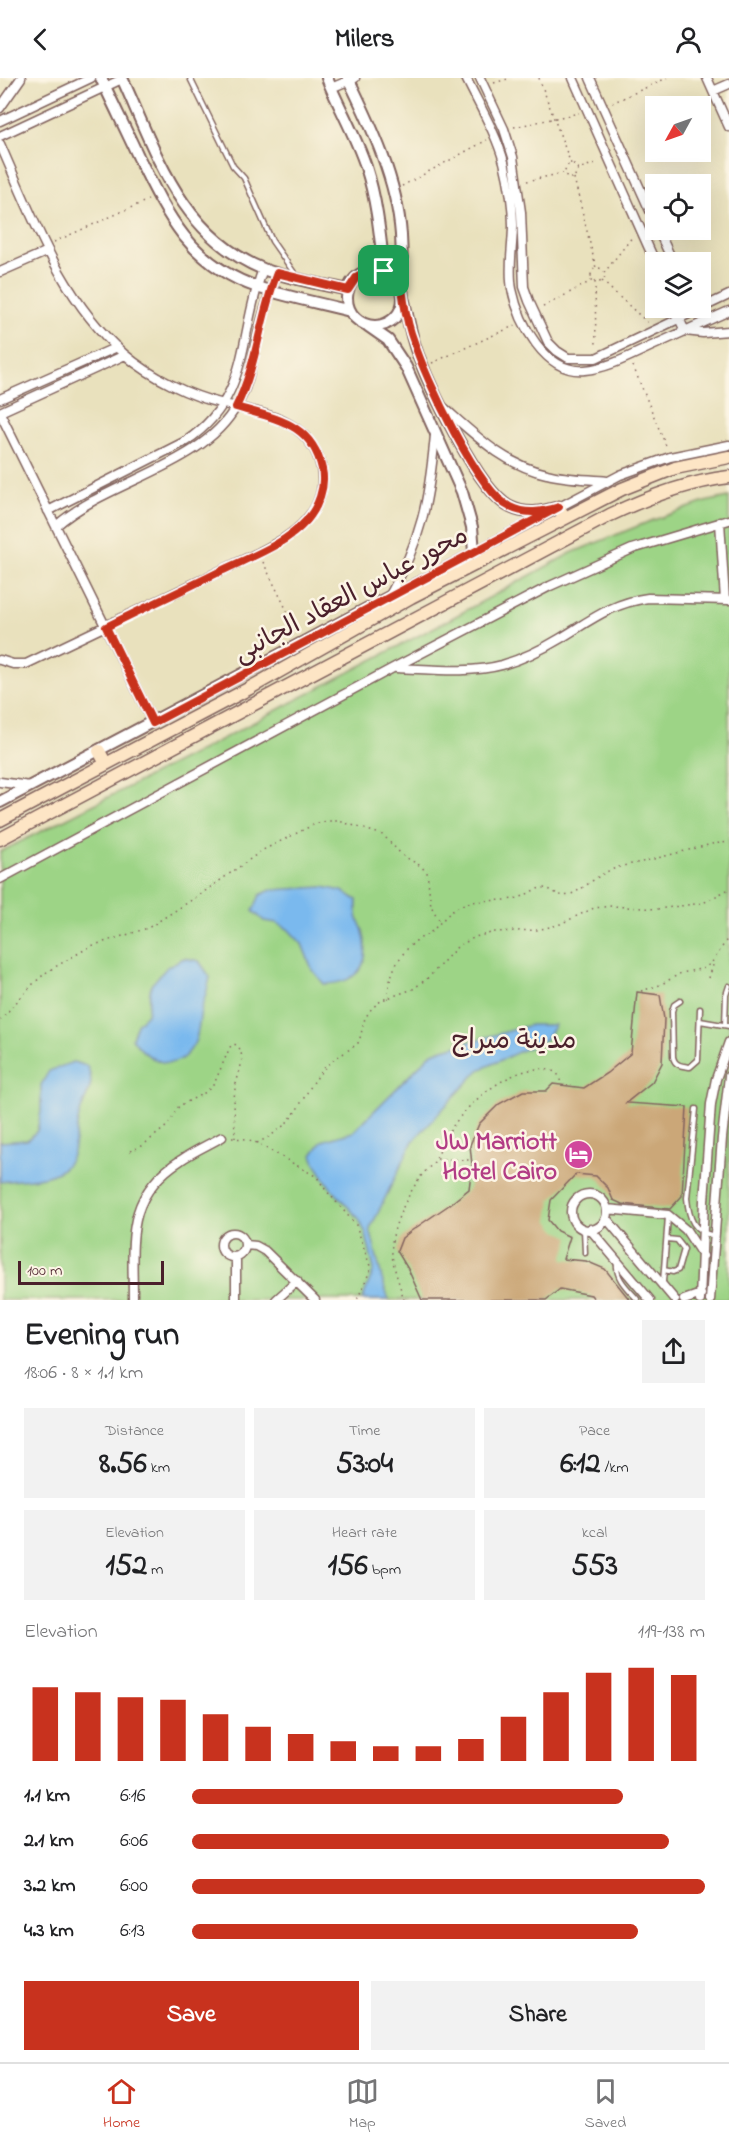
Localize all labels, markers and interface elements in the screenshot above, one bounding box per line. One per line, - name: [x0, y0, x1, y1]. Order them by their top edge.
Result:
- text: Milers: [335, 20, 395, 59]
- icon: back: [24, 23, 57, 56]
- icon: person: [672, 23, 705, 56]
- north arrow: [645, 96, 711, 162]
- map controls: [645, 96, 711, 318]
- button: locate: [645, 174, 711, 240]
- pin: [358, 245, 409, 296]
- button: layers: [645, 252, 711, 318]
- icon: arrive: [367, 254, 400, 287]
- street label: محور عباس العقاد الجانبى: [227, 518, 476, 674]
- district label: مدينة ميراج: [452, 1022, 576, 1061]
- place label: JW Marriott Hotel Cairo: [436, 1124, 557, 1192]
- hotel icon: JW Marriott Hotel Cairo: [562, 1139, 594, 1171]
- scale bar: [18, 1258, 164, 1286]
- text: 100 m: [27, 1259, 62, 1283]
- text: Evening run: [24, 1312, 179, 1360]
- button: share: [642, 1320, 705, 1383]
- text: 18:06 · 8 × 1.1 km: [24, 1359, 143, 1388]
- text: Distance: [105, 1419, 164, 1443]
- text: Time: [349, 1419, 380, 1443]
- text: Pace: [579, 1419, 610, 1443]
- text: 8.56: [99, 1443, 147, 1487]
- text: 53:04: [336, 1443, 393, 1487]
- text: 6:12: [560, 1443, 600, 1487]
- text: km: [147, 1456, 170, 1480]
- text: /km: [600, 1456, 629, 1480]
- text: Elevation: [105, 1521, 164, 1545]
- text: Heart rate: [332, 1521, 397, 1545]
- text: kcal: [582, 1521, 607, 1545]
- text: 152: [105, 1545, 147, 1589]
- text: 156: [328, 1545, 368, 1589]
- text: 553: [571, 1545, 618, 1589]
- text: m: [147, 1558, 164, 1582]
- text: bpm: [368, 1558, 401, 1582]
- text: Elevation: [24, 1618, 98, 1647]
- text: 119–138 m: [638, 1618, 705, 1647]
- text: 1.1 km: [24, 1782, 70, 1811]
- text: 6:16: [120, 1782, 146, 1811]
- text: 2.1 km: [24, 1827, 74, 1856]
- text: 6:06: [120, 1827, 148, 1856]
- text: 3.2 km: [24, 1872, 76, 1901]
- text: 6:00: [120, 1872, 148, 1901]
- text: 4.3 km: [24, 1917, 74, 1946]
- text: 6:13: [120, 1917, 145, 1946]
- button: Save: [24, 1981, 359, 2050]
- button: Share: [371, 1981, 705, 2050]
- tab: Home: [103, 2075, 140, 2135]
- tab: Map: [346, 2075, 379, 2135]
- tab: Saved: [584, 2075, 626, 2135]

